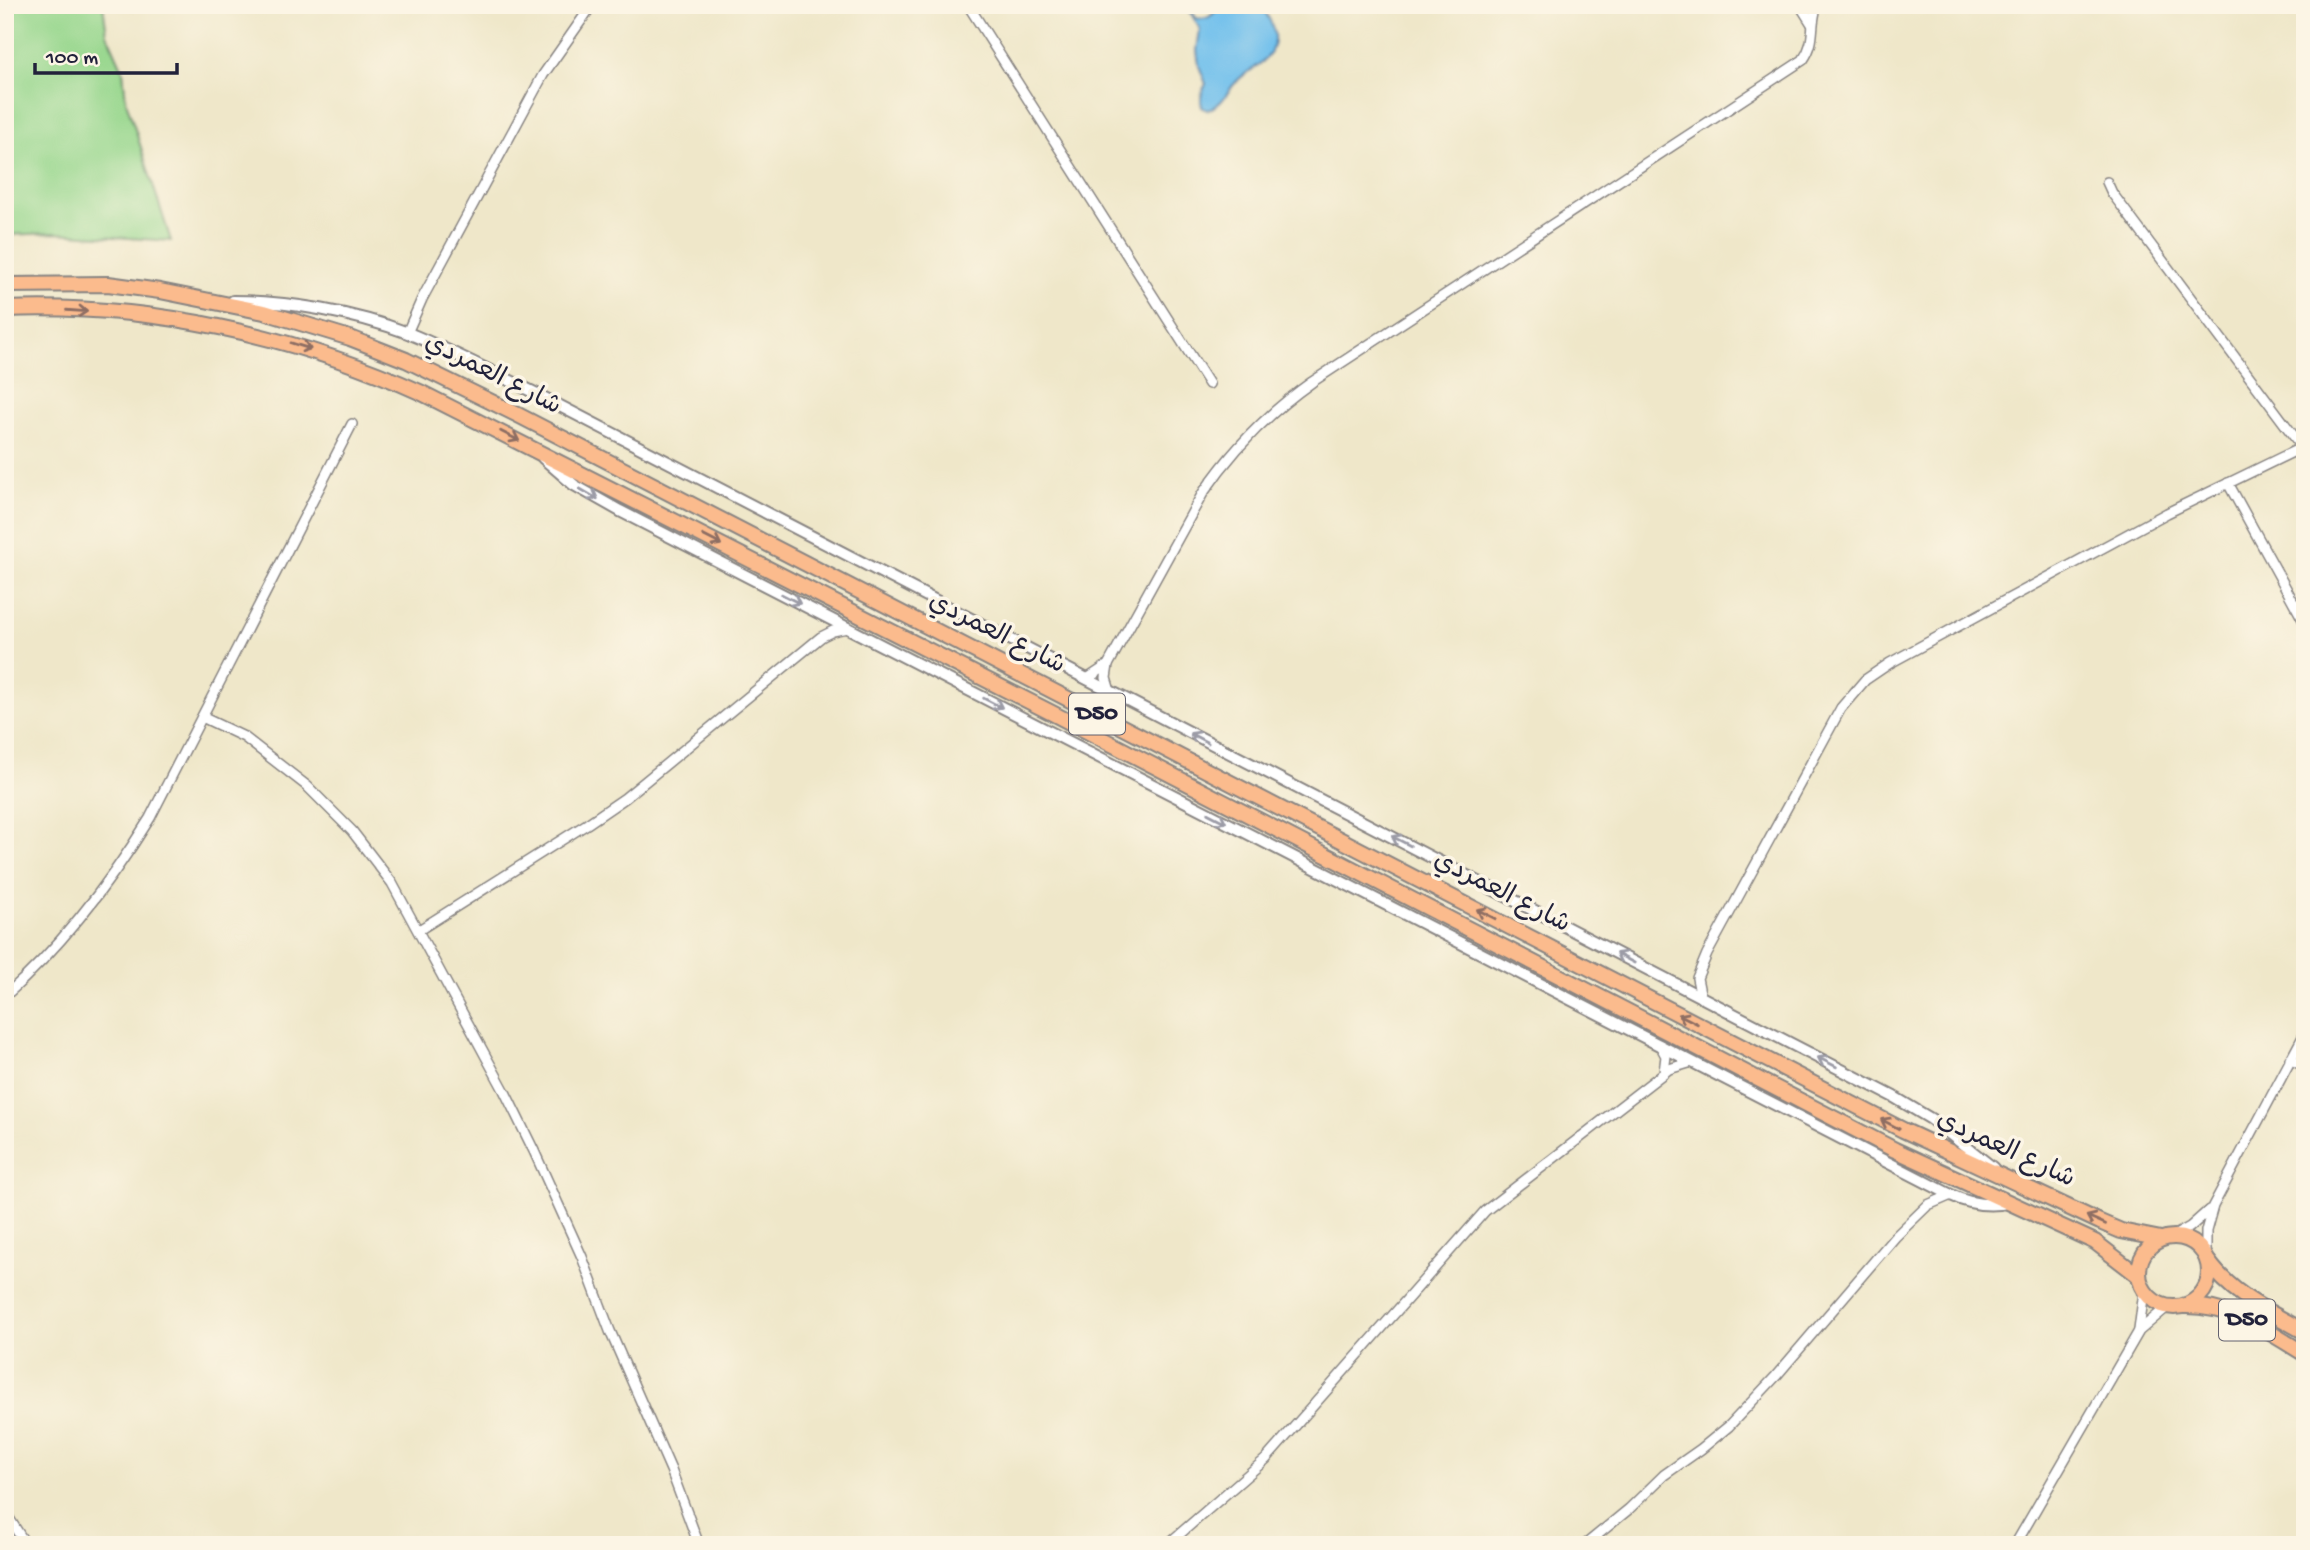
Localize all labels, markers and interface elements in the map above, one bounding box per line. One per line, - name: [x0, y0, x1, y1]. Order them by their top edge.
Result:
- scale bar: [35, 32, 177, 76]
- text: 100 m: [45, 47, 98, 72]
- one-way arrow: [65, 304, 88, 317]
- street label: شارع العمردي: [418, 328, 566, 424]
- one-way arrow: [290, 341, 312, 354]
- one-way arrow: [499, 430, 520, 443]
- one-way arrow: [578, 488, 599, 501]
- one-way arrow: [701, 534, 722, 547]
- street label: شارع العمردي: [922, 587, 1070, 683]
- one-way arrow: [780, 592, 801, 606]
- road number: D50: [1069, 694, 1125, 734]
- one-way arrow: [982, 696, 1003, 710]
- one-way arrow: [1189, 730, 1209, 744]
- one-way arrow: [1207, 811, 1227, 825]
- one-way arrow: [1391, 834, 1412, 848]
- street label: شارع العمردي: [1427, 846, 1575, 942]
- one-way arrow: [1476, 907, 1497, 921]
- one-way arrow: [1615, 950, 1635, 964]
- one-way arrow: [1678, 1012, 1699, 1026]
- one-way arrow: [1817, 1055, 1838, 1069]
- street label: شارع العمردي: [1931, 1105, 2079, 1197]
- one-way arrow: [1880, 1116, 1901, 1130]
- one-way arrow: [2086, 1213, 2107, 1226]
- road number: D50: [2219, 1300, 2275, 1340]

